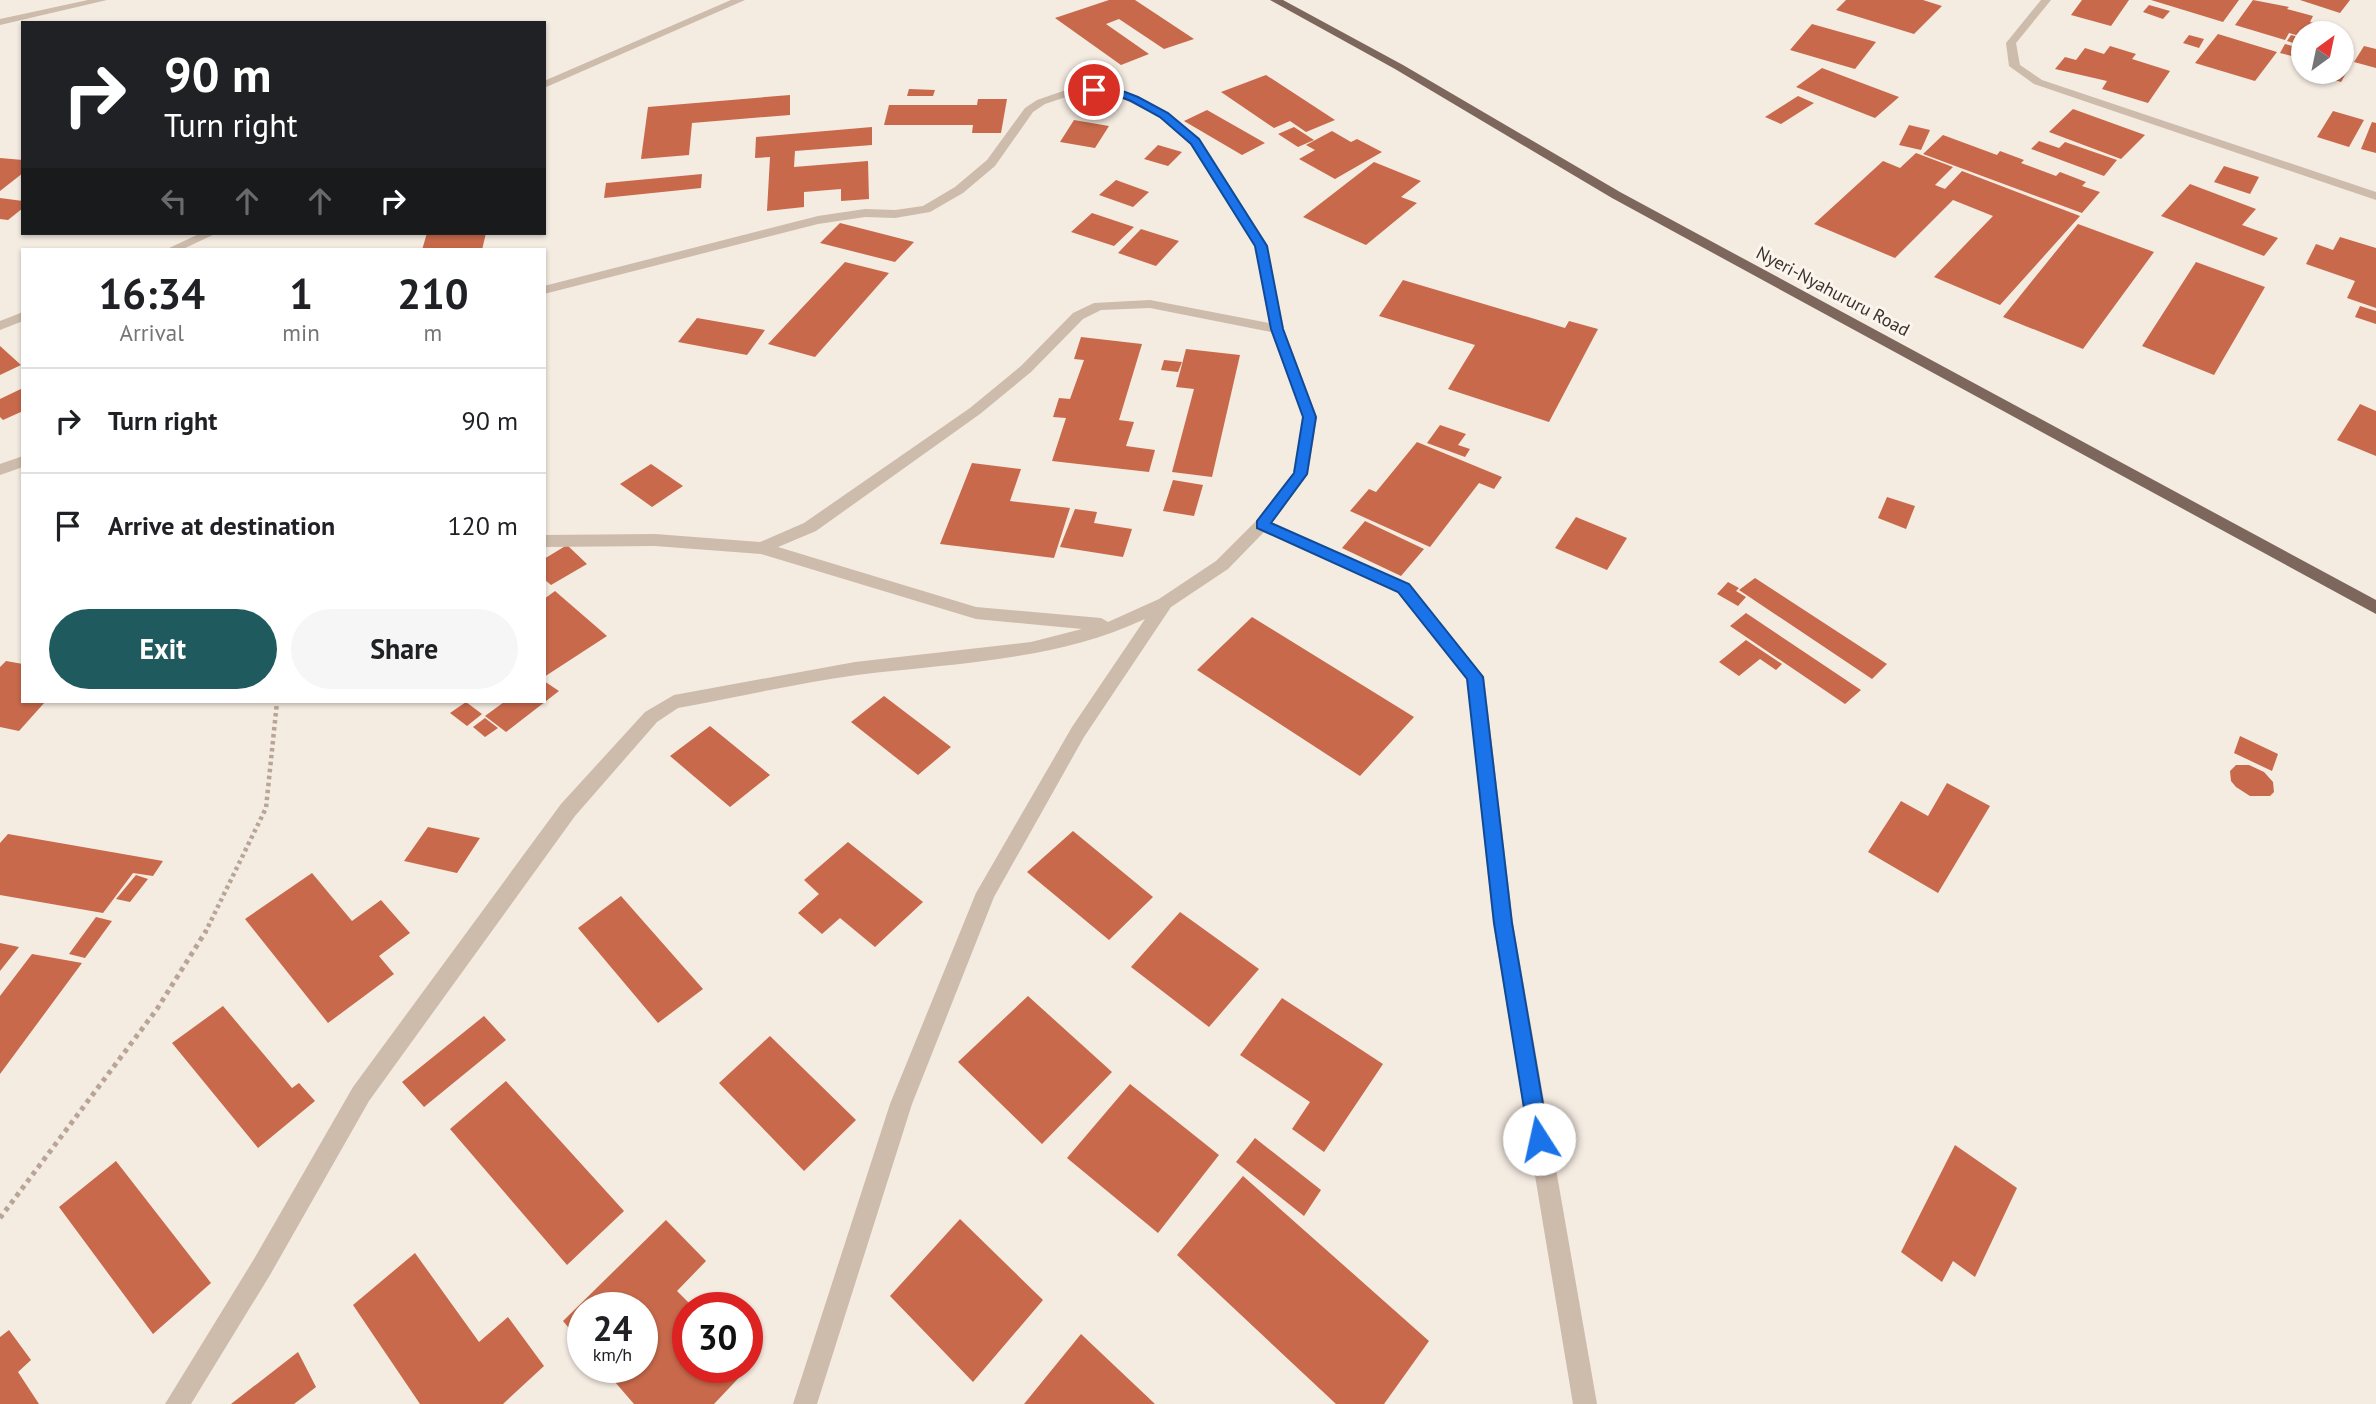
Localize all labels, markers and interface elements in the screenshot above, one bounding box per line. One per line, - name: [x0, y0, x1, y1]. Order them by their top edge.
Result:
- north arrow: [2291, 21, 2354, 84]
- map controls: [2291, 21, 2354, 84]
- text: 90 m: [164, 42, 271, 106]
- icon: right: [49, 49, 140, 140]
- pin: [1064, 60, 1124, 120]
- icon: arrive: [1075, 71, 1113, 109]
- text: Turn right: [164, 104, 298, 146]
- icon: left: [155, 182, 193, 220]
- icon: ahead: [228, 182, 266, 220]
- icon: ahead: [301, 182, 339, 220]
- icon: right: [374, 182, 412, 220]
- street label: Nyeri-Nyahururu Road: [1752, 241, 1914, 341]
- text: 16:34: [98, 266, 205, 321]
- text: 1: [289, 266, 313, 321]
- text: 210: [397, 266, 469, 321]
- text: Arrival: [119, 318, 184, 347]
- text: min: [282, 318, 320, 347]
- text: m: [424, 318, 442, 347]
- icon: right: [49, 402, 87, 440]
- text: Turn right: [108, 404, 217, 437]
- text: 90 m: [462, 404, 518, 437]
- icon: arrive: [49, 507, 87, 545]
- text: Arrive at destination: [108, 509, 335, 542]
- text: 120 m: [447, 509, 518, 542]
- button: Exit: [49, 609, 277, 689]
- button: Share: [291, 609, 518, 689]
- position arrow: [1502, 1102, 1576, 1176]
- speed limit sign: 30: [672, 1292, 763, 1383]
- text: 24: [593, 1305, 632, 1351]
- text: km/h: [593, 1343, 632, 1366]

